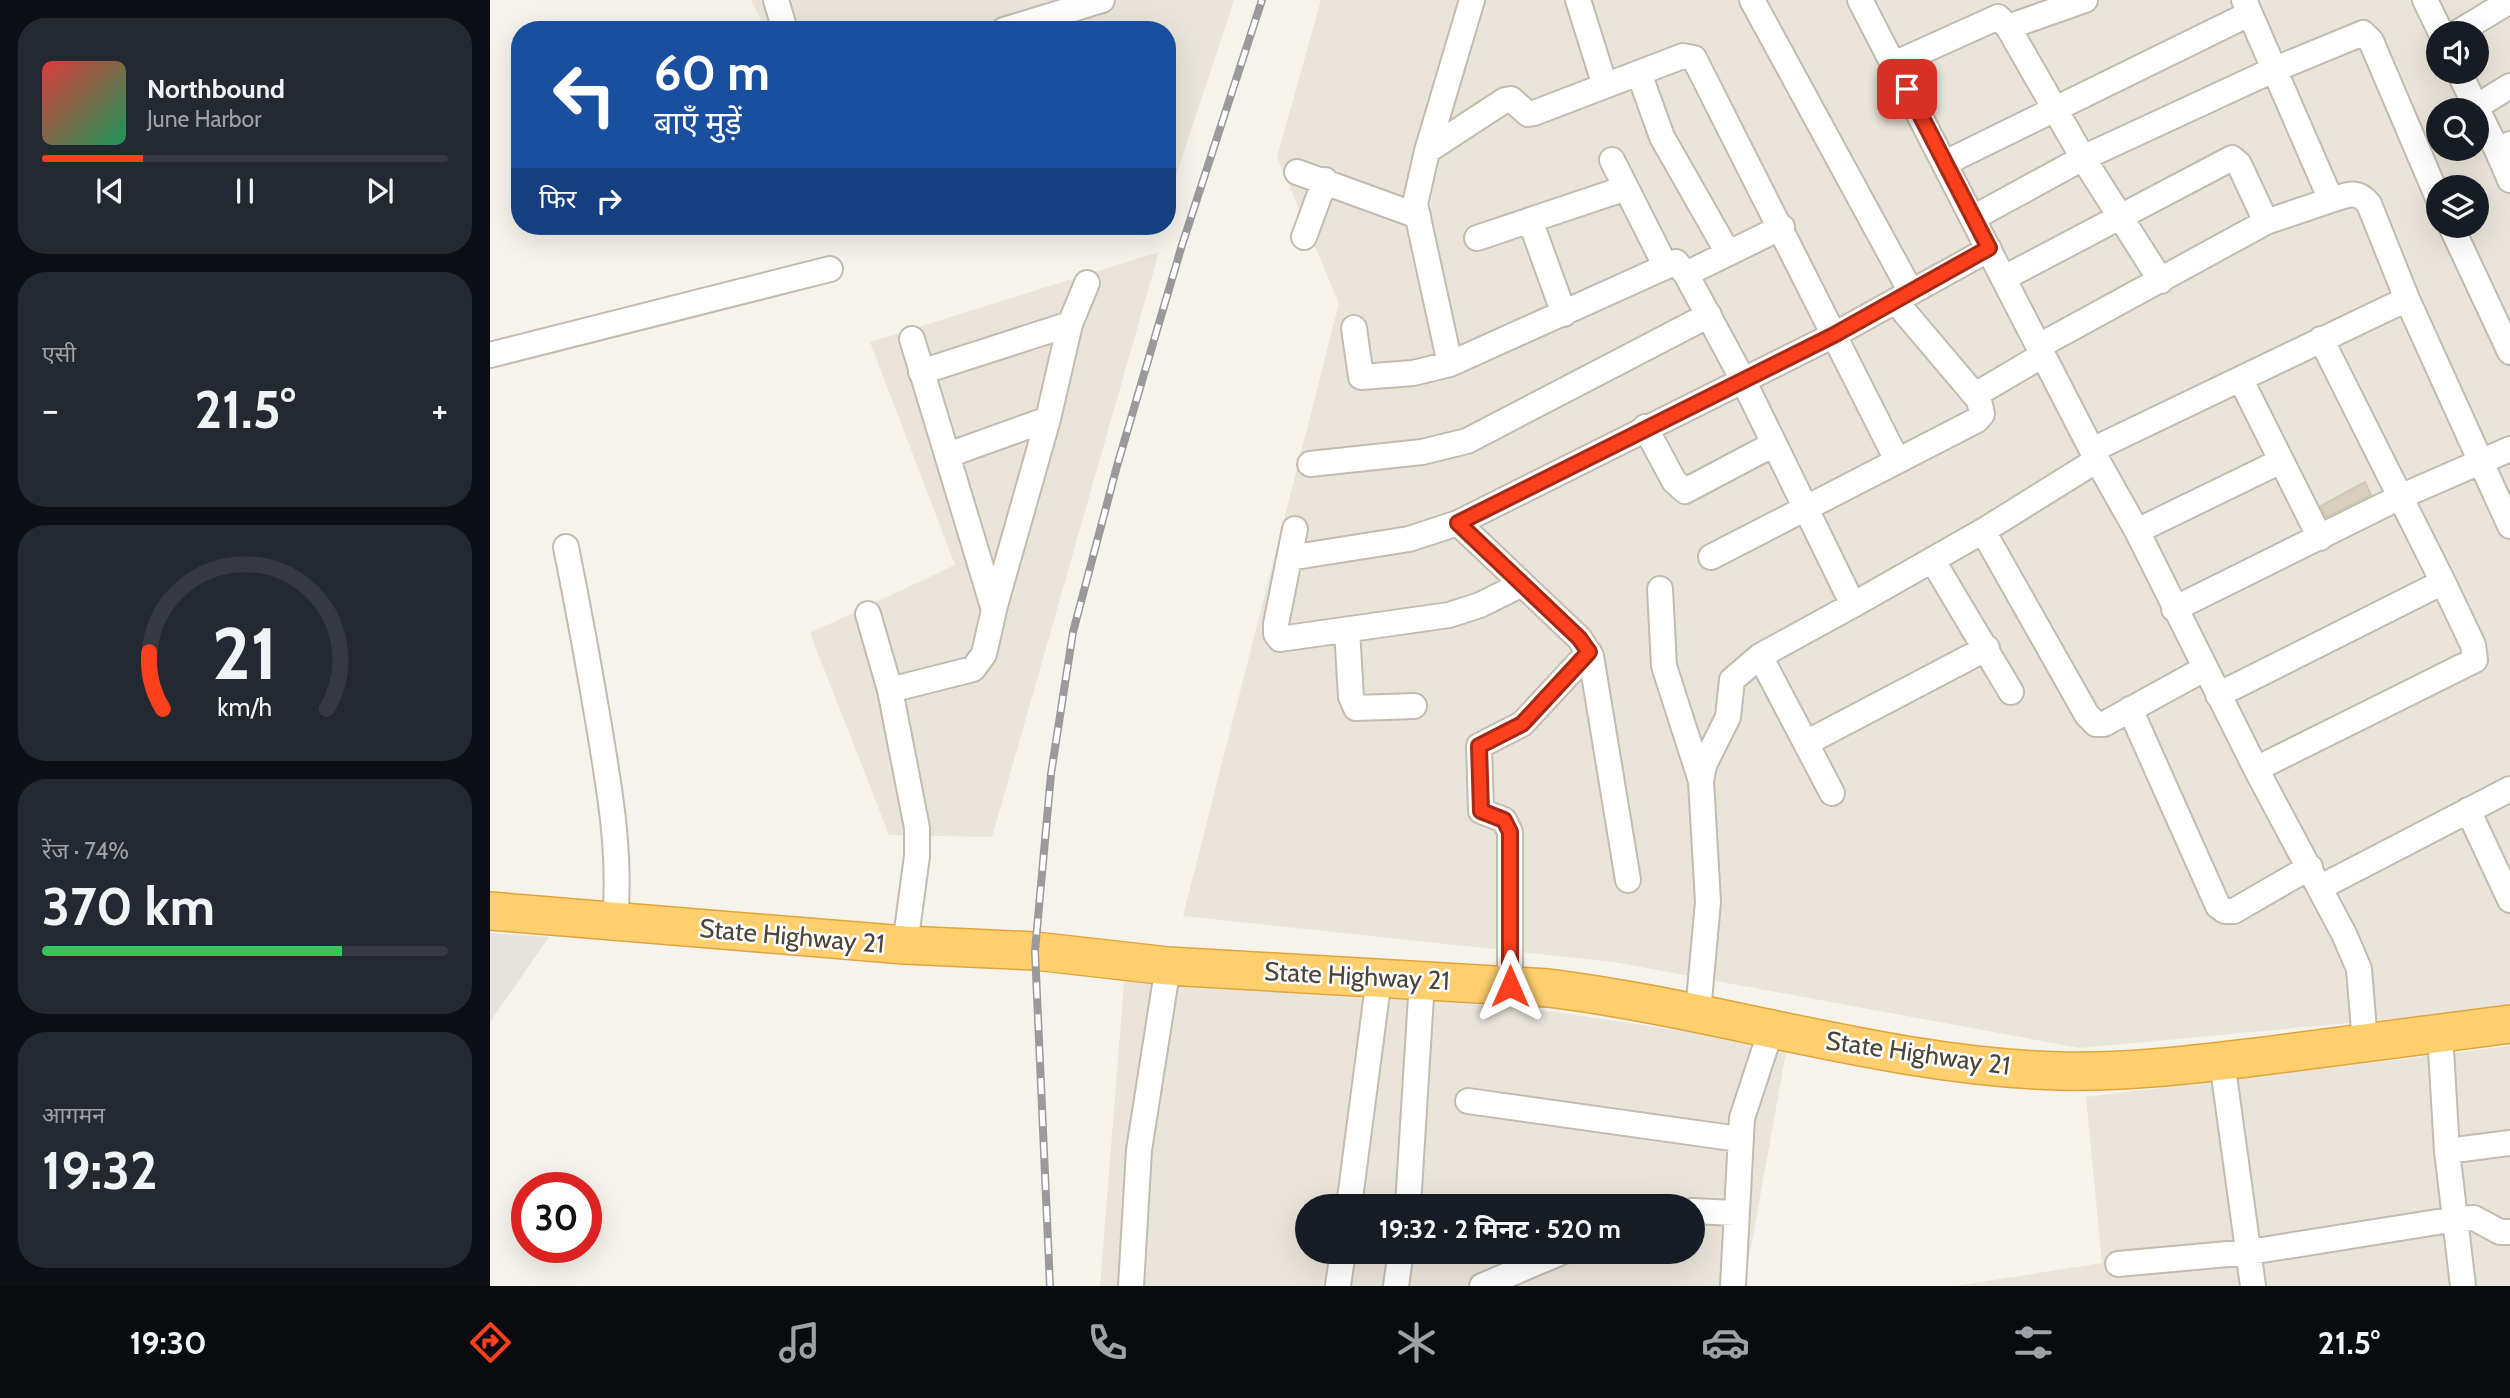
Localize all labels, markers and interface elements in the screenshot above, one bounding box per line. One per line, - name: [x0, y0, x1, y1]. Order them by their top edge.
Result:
- map controls: [2426, 21, 2489, 238]
- button: sound: [2426, 21, 2489, 84]
- text: 60 m: [654, 43, 770, 102]
- icon: left: [539, 49, 630, 140]
- pin: [1877, 59, 1937, 119]
- icon: arrive: [1888, 70, 1926, 108]
- text: Northbound: [147, 73, 285, 105]
- button: search: [2426, 98, 2489, 161]
- text: बाएँ मुड़ें: [654, 103, 742, 142]
- text: June Harbor: [147, 105, 261, 133]
- icon: previous: [91, 172, 129, 210]
- icon: pause: [226, 172, 264, 210]
- icon: next: [361, 172, 399, 210]
- button: layers: [2426, 175, 2489, 238]
- icon: right: [590, 182, 628, 220]
- text: फिर: [539, 183, 576, 215]
- text: एसी: [42, 340, 76, 368]
- text: 21.5°: [194, 378, 296, 441]
- text: −: [42, 386, 59, 433]
- text: +: [431, 386, 448, 433]
- text: 21: [212, 609, 278, 697]
- text: km/h: [218, 692, 272, 722]
- text: रेंज · 74%: [42, 837, 129, 865]
- text: 370 km: [42, 875, 215, 938]
- street label: State Highway 21: [698, 912, 886, 960]
- position arrow: [1473, 949, 1547, 1023]
- street label: State Highway 21: [1263, 955, 1451, 997]
- street label: State Highway 21: [1824, 1024, 2012, 1082]
- text: आगमन: [42, 1101, 105, 1129]
- text: 19:32: [42, 1139, 158, 1202]
- speed limit sign: 30: [511, 1172, 602, 1263]
- text: 19:32 · 2 मिनट · 520 m: [1379, 1213, 1621, 1245]
- icon: directions: [466, 1318, 515, 1367]
- icon: music: [775, 1318, 824, 1367]
- icon: phone: [1083, 1318, 1132, 1367]
- icon: climate: [1392, 1318, 1441, 1367]
- icon: car: [1701, 1318, 1750, 1367]
- icon: filters: [2009, 1318, 2058, 1367]
- text: 19:30: [130, 1323, 207, 1362]
- text: 21.5°: [2318, 1323, 2380, 1362]

